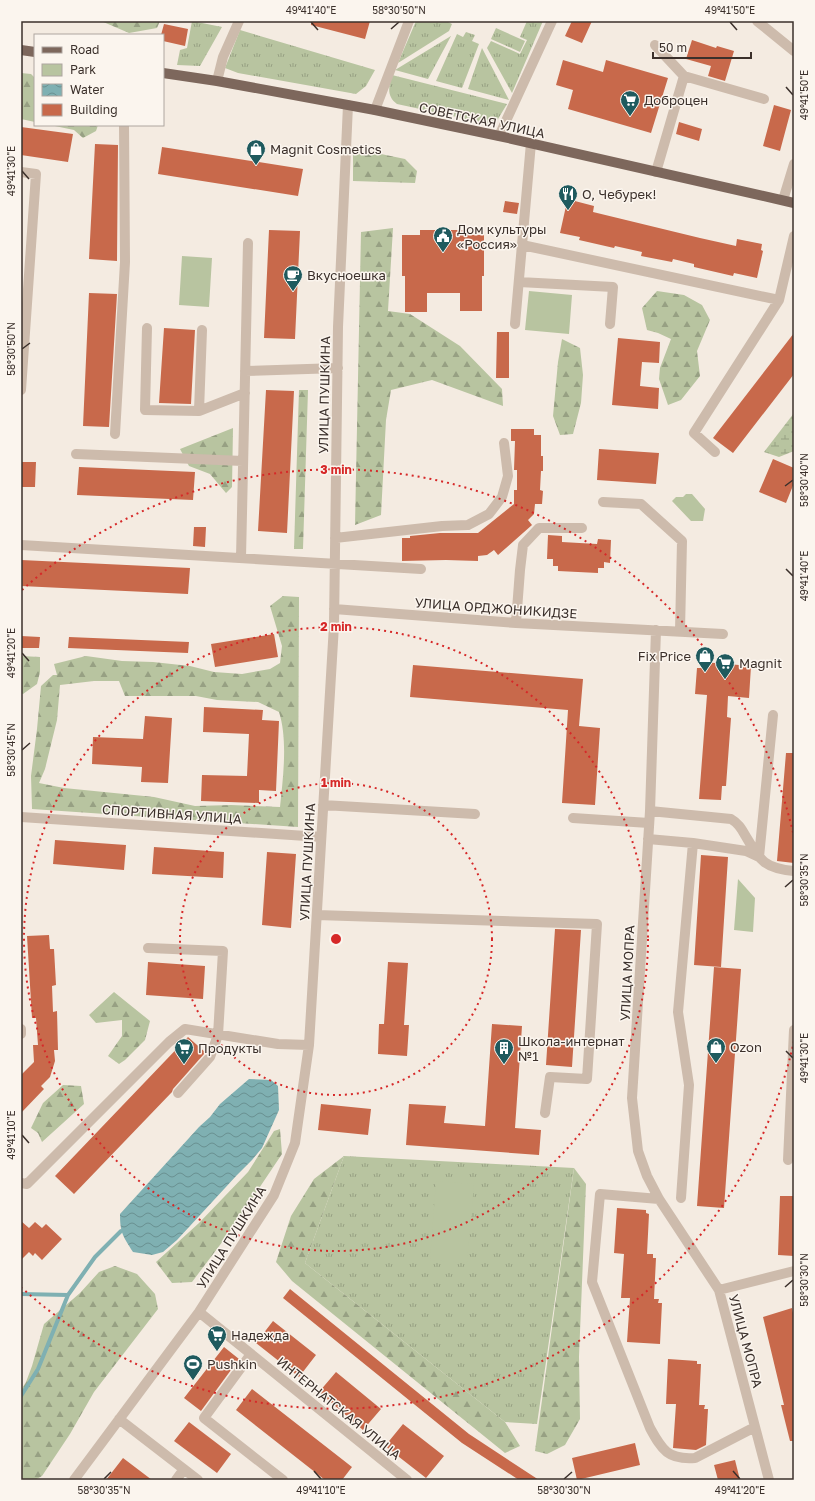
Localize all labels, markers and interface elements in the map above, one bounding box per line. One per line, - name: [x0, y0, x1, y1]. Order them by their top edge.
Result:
- text: 49°41'40"E: [286, 4, 336, 16]
- text: 58°30'50"N: [372, 4, 426, 16]
- text: 49°41'50"E: [705, 4, 755, 16]
- legend: [34, 34, 164, 126]
- scale bar: [653, 34, 751, 60]
- text: 50 m: [659, 40, 687, 55]
- text: Road: [70, 42, 99, 57]
- text: Park: [70, 62, 96, 77]
- text: 49°41'50"E: [798, 70, 810, 120]
- text: Water: [70, 82, 104, 97]
- supermarket icon: Доброцен: [619, 89, 641, 117]
- place label: Доброцен: [644, 92, 708, 108]
- street label: СОВЕТСКАЯ УЛИЦА: [418, 99, 547, 141]
- text: Building: [70, 102, 118, 117]
- shop icon: Magnit Cosmetics: [245, 138, 267, 166]
- place label: Magnit Cosmetics: [270, 141, 382, 157]
- text: 49°41'30"E: [5, 146, 17, 196]
- restaurant icon: О, Чебурек!: [557, 183, 579, 211]
- place label: О, Чебурек!: [582, 186, 656, 202]
- place label: Дом культуры «Россия»: [457, 221, 547, 252]
- public building icon: Дом культуры «Россия»: [432, 225, 454, 253]
- cafe icon: Вкусноешка: [282, 264, 304, 292]
- place label: Вкусноешка: [307, 267, 386, 283]
- text: 58°30'50"N: [5, 322, 17, 376]
- street label: УЛИЦА ПУШКИНА: [315, 336, 333, 454]
- text: 58°30'40"N: [798, 453, 810, 507]
- text: 3 min: [320, 462, 352, 477]
- text: 49°41'40"E: [798, 551, 810, 601]
- street label: УЛИЦА ОРДЖОНИКИДЗЕ: [414, 594, 578, 622]
- text: 2 min: [320, 619, 352, 634]
- text: 49°41'20"E: [5, 628, 17, 678]
- shop icon: Fix Price: [694, 645, 716, 673]
- place label: Fix Price: [638, 648, 691, 664]
- supermarket icon: Magnit: [714, 652, 736, 680]
- place label: Magnit: [739, 655, 782, 671]
- text: 58°30'45"N: [5, 723, 17, 777]
- text: 1 min: [321, 775, 351, 790]
- street label: СПОРТИВНАЯ УЛИЦА: [102, 801, 243, 827]
- street label: УЛИЦА ПУШКИНА: [296, 802, 318, 921]
- text: 58°30'35"N: [798, 853, 810, 907]
- street label: УЛИЦА МОПРА: [616, 924, 638, 1021]
- centre of rings: [329, 932, 343, 946]
- place label: Школа-интернат №1: [518, 1033, 625, 1064]
- text: 49°41'30"E: [798, 1033, 810, 1083]
- shop icon: Ozon: [705, 1036, 727, 1064]
- supermarket icon: Продукты: [173, 1037, 195, 1065]
- building icon: Школа-интернат №1: [493, 1037, 515, 1065]
- place label: Ozon: [730, 1039, 762, 1055]
- place label: Продукты: [198, 1040, 262, 1056]
- text: 49°41'10"E: [5, 1110, 17, 1160]
- street label: УЛИЦА ПУШКИНА: [193, 1182, 269, 1291]
- text: 58°30'30"N: [798, 1253, 810, 1307]
- street label: УЛИЦА МОПРА: [726, 1292, 766, 1390]
- supermarket icon: Надежда: [206, 1324, 228, 1352]
- place label: Надежда: [231, 1327, 289, 1343]
- sports icon: Pushkin: [182, 1353, 204, 1381]
- street label: ИНТЕРНАТСКАЯ УЛИЦА: [274, 1353, 404, 1463]
- place label: Pushkin: [207, 1356, 257, 1372]
- text: 58°30'35"N: [77, 1484, 131, 1496]
- text: 49°41'10"E: [296, 1484, 346, 1496]
- text: 58°30'30"N: [537, 1484, 591, 1496]
- text: 49°41'20"E: [715, 1484, 765, 1496]

